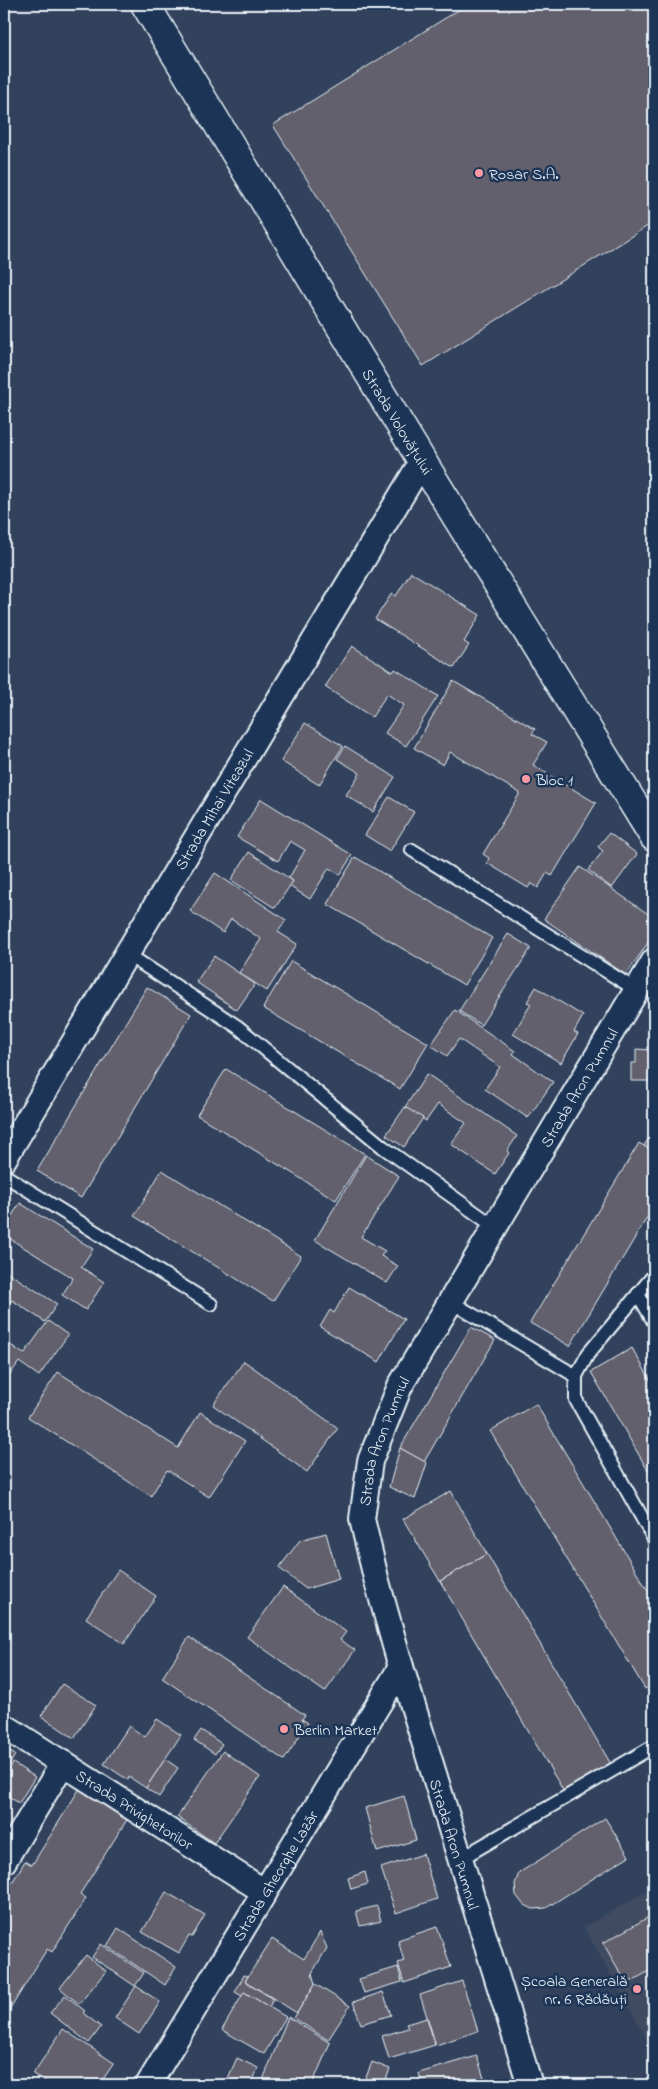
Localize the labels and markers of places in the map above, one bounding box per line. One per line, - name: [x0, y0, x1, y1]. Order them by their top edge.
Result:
- place label: Rosar S.A.: [489, 163, 559, 187]
- marker: Rosar S.A.: [473, 167, 485, 179]
- place label: Bloc 1: [535, 769, 573, 793]
- marker: Bloc 1: [520, 773, 532, 785]
- place label: Berlin Market: [293, 1719, 378, 1743]
- marker: Berlin Market: [278, 1723, 290, 1735]
- place label: Școala Generală nr. 6 Rădăuți: [521, 1970, 627, 2012]
- marker: Școala Generală nr. 6 Rădăuți: [631, 1983, 643, 1995]

